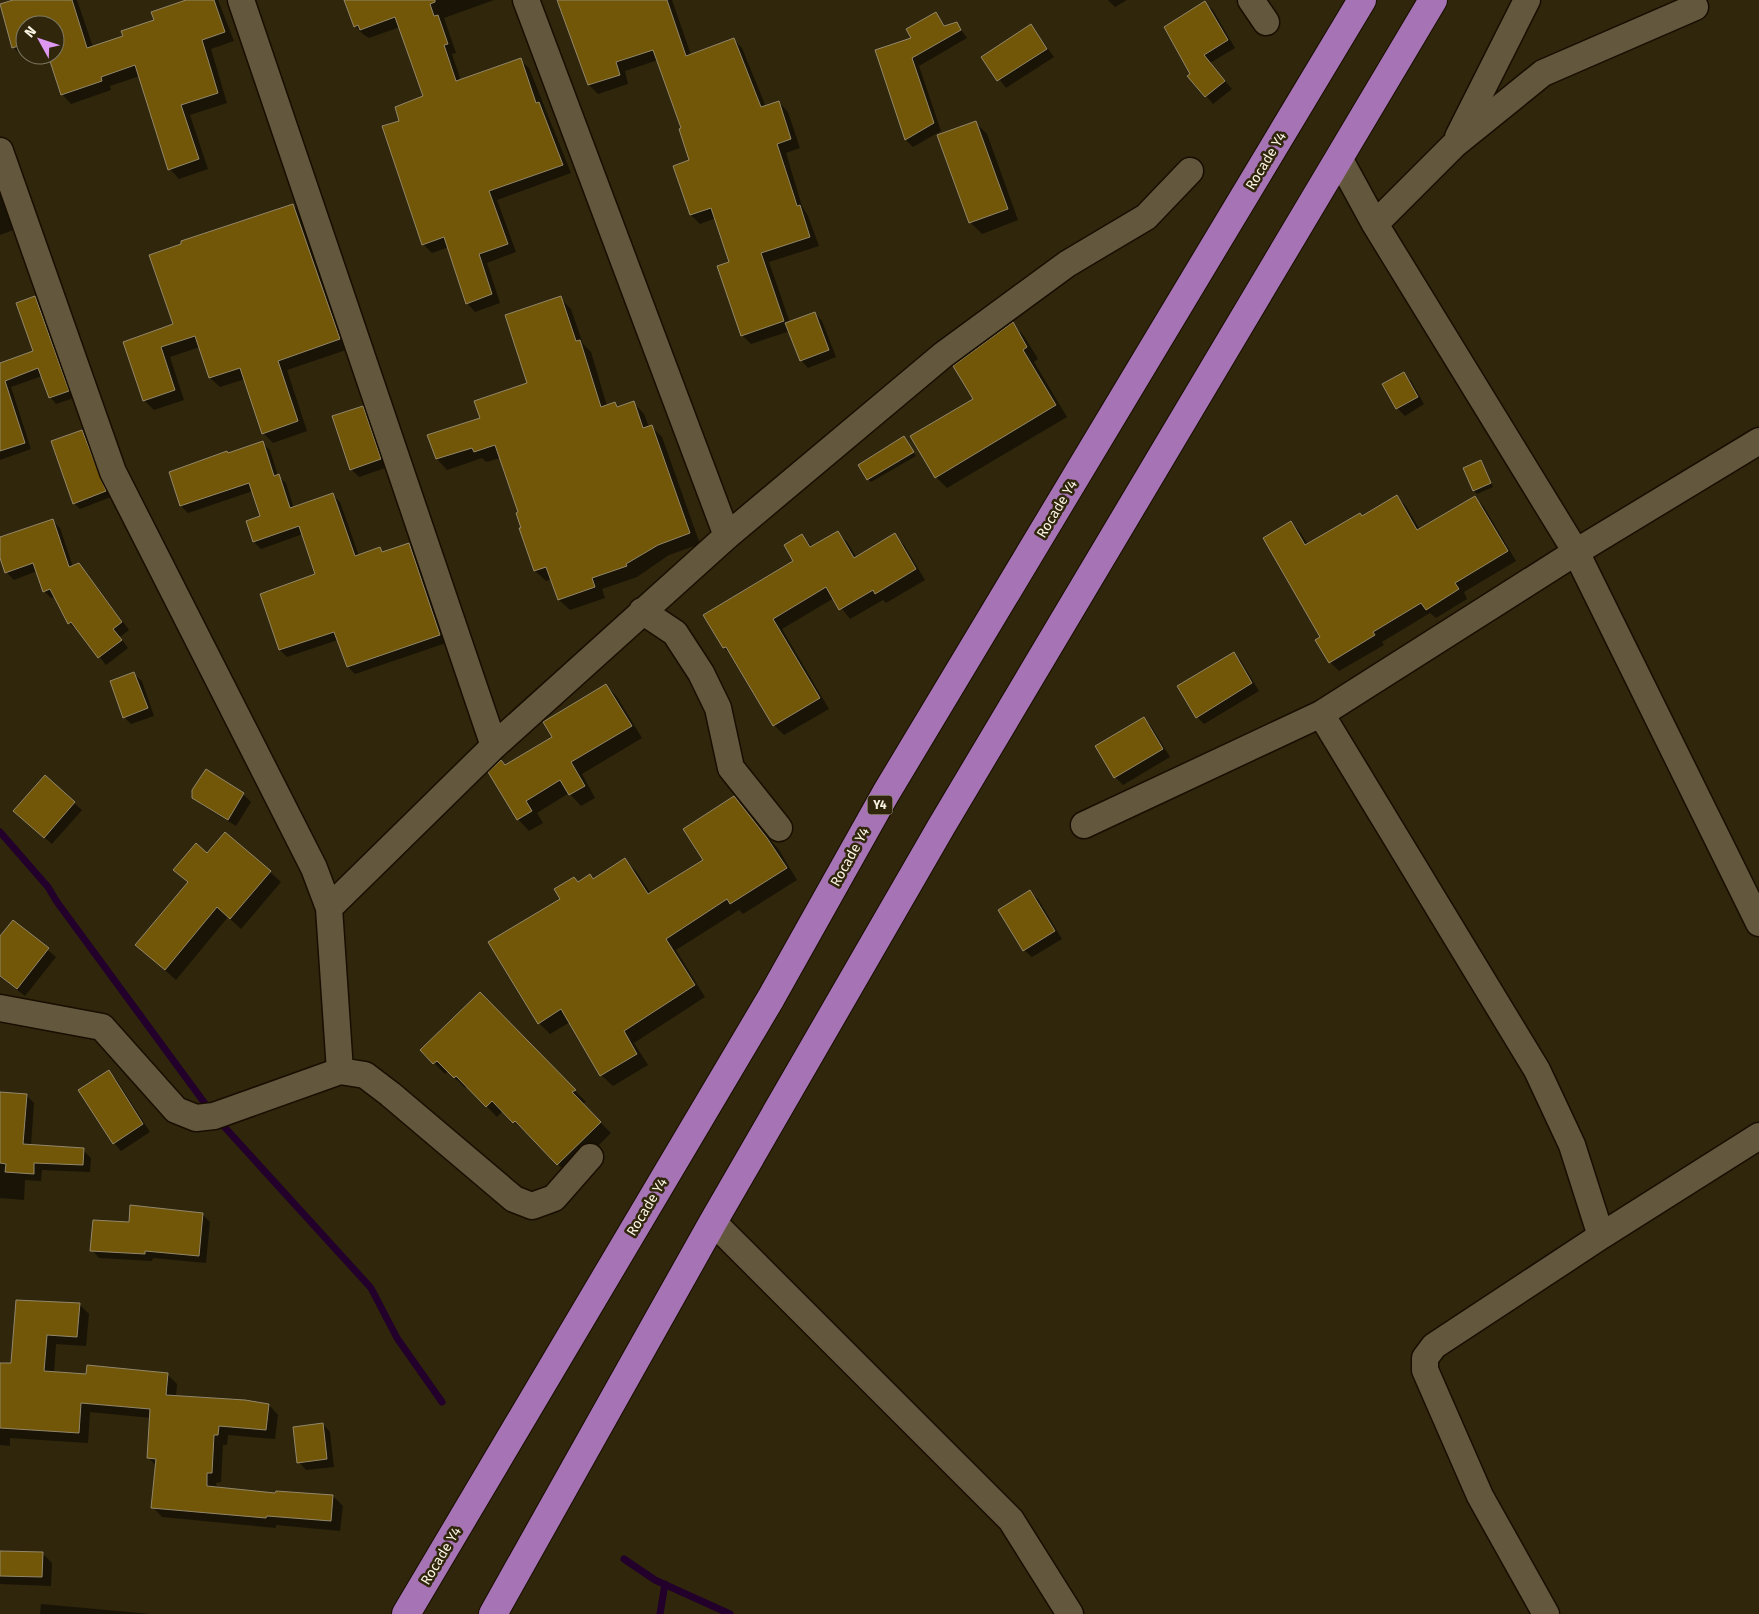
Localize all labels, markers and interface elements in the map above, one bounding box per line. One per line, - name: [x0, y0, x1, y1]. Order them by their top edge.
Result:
- north arrow: [15, 15, 65, 65]
- text: N: [21, 23, 40, 41]
- street label: Rocade Y4: [1242, 128, 1290, 193]
- street label: Rocade Y4: [1033, 476, 1081, 541]
- road number: Y4: [868, 796, 892, 814]
- street label: Rocade Y4: [827, 824, 873, 889]
- street label: Rocade Y4: [623, 1174, 671, 1239]
- street label: Rocade Y4: [417, 1523, 465, 1588]

